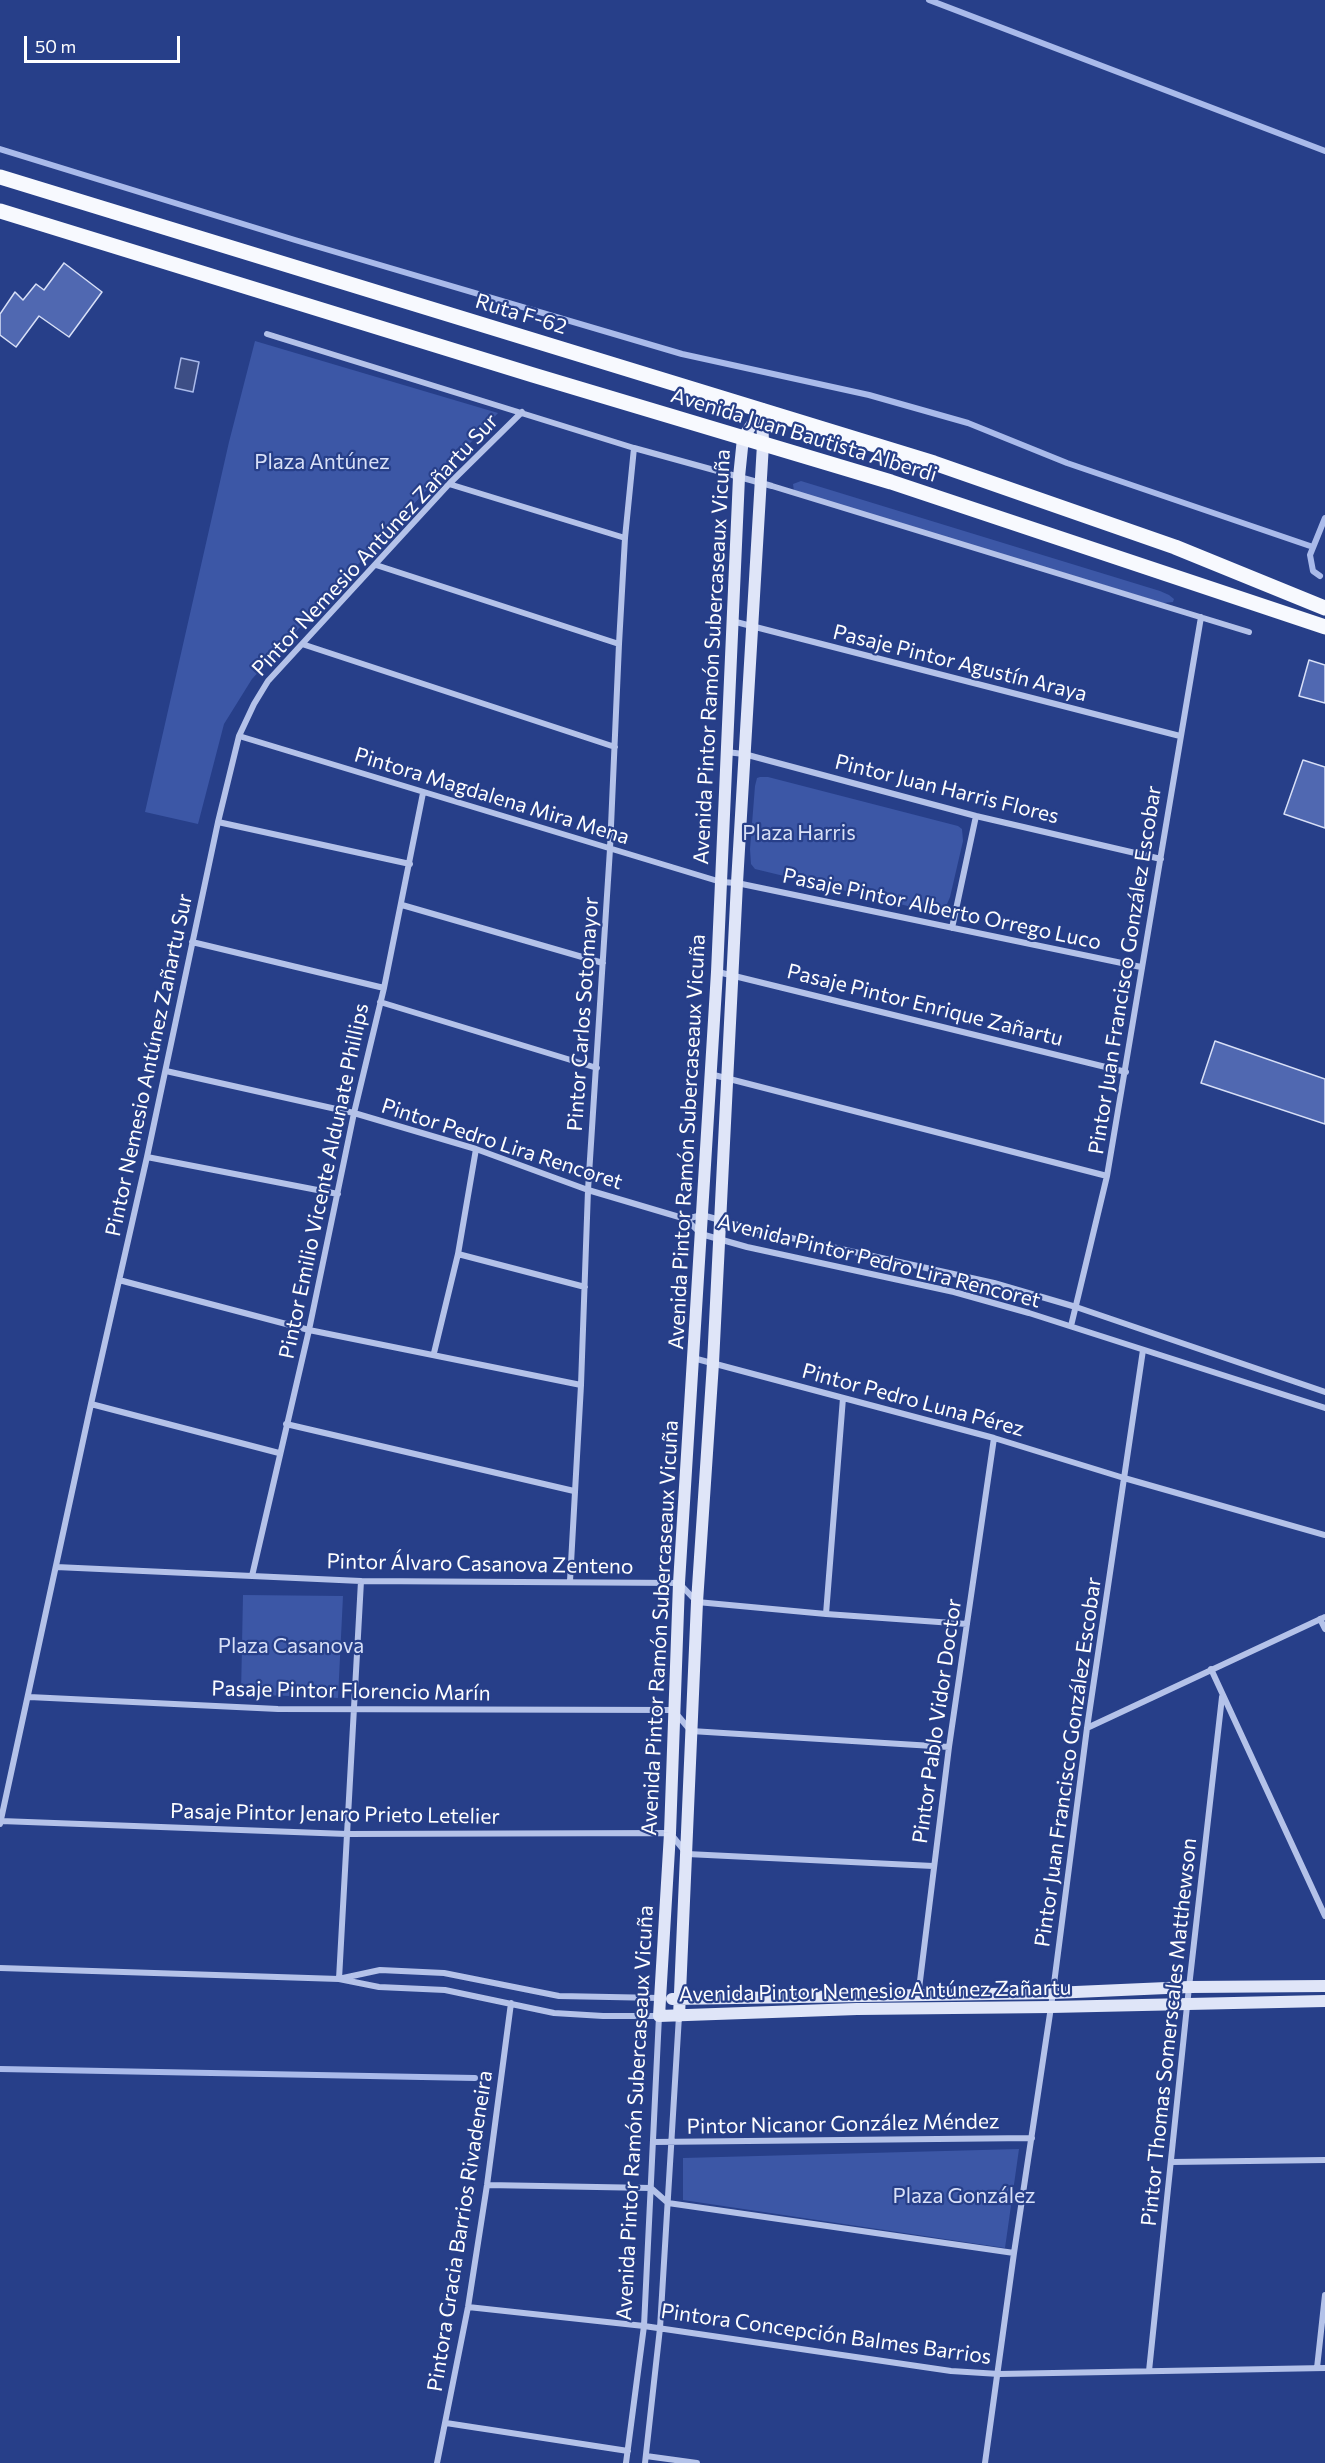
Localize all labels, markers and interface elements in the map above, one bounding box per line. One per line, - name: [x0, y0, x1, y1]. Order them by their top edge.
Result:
- scale bar: [27, 24, 183, 62]
- text: 50 m: [35, 35, 76, 57]
- street label: Ruta F-62: [472, 288, 570, 340]
- street label: Avenida Juan Bautista Alberdi: [668, 382, 940, 488]
- street label: Pintor Nemesio Antúnez Zañartu Sur: [247, 409, 503, 681]
- park label: Plaza Antúnez: [254, 449, 390, 475]
- street label: Avenida Pintor Ramón Subercaseaux Vicuña: [689, 449, 735, 865]
- street label: Pasaje Pintor Agustín Araya: [830, 619, 1090, 707]
- street label: Pintora Magdalena Mira Mena: [351, 742, 633, 850]
- street label: Pintor Juan Harris Flores: [832, 749, 1062, 829]
- street label: Pintor Juan Francisco González Escobar: [1083, 784, 1167, 1156]
- park label: Plaza Harris: [742, 820, 856, 846]
- street label: Pasaje Pintor Alberto Orrego Luco: [780, 863, 1104, 955]
- street label: Pintor Nemesio Antúnez Zañartu Sur: [100, 891, 198, 1239]
- street label: Pintor Carlos Sotomayor: [562, 896, 604, 1132]
- street label: Avenida Pintor Ramón Subercaseaux Vicuña: [664, 934, 710, 1350]
- street label: Pasaje Pintor Enrique Zañartu: [784, 958, 1066, 1052]
- street label: Pintor Emilio Vicente Aldunate Phillips: [274, 1001, 374, 1361]
- street label: Pintor Pedro Lira Rencoret: [378, 1093, 626, 1195]
- street label: Avenida Pintor Pedro Lira Rencoret: [715, 1209, 1043, 1313]
- street label: Pintor Pedro Luna Pérez: [799, 1358, 1027, 1442]
- street label: Avenida Pintor Ramón Subercaseaux Vicuña: [637, 1420, 683, 1836]
- street label: Pintor Álvaro Casanova Zenteno: [326, 1549, 634, 1579]
- street label: Pintor Juan Francisco González Escobar: [1030, 1576, 1106, 1948]
- street label: Pintor Pablo Vidor Doctor: [907, 1597, 967, 1845]
- park label: Plaza Casanova: [218, 1633, 364, 1659]
- street label: Pasaje Pintor Florencio Marín: [211, 1676, 491, 1706]
- street label: Pasaje Pintor Jenaro Prieto Letelier: [170, 1799, 500, 1829]
- street label: Pintor Thomas Somerscales Matthewson: [1136, 1837, 1202, 2227]
- street label: Avenida Pintor Ramón Subercaseaux Vicuña: [612, 1905, 658, 2321]
- street label: Avenida Pintor Nemesio Antúnez Zañartu: [678, 1975, 1072, 2007]
- street label: Pintora Gracia Barrios Rivadeneira: [422, 2069, 498, 2393]
- street label: Pintor Nicanor González Méndez: [687, 2109, 999, 2139]
- park label: Plaza González: [892, 2183, 1036, 2209]
- street label: Pintora Concepción Balmes Barrios: [659, 2298, 993, 2370]

